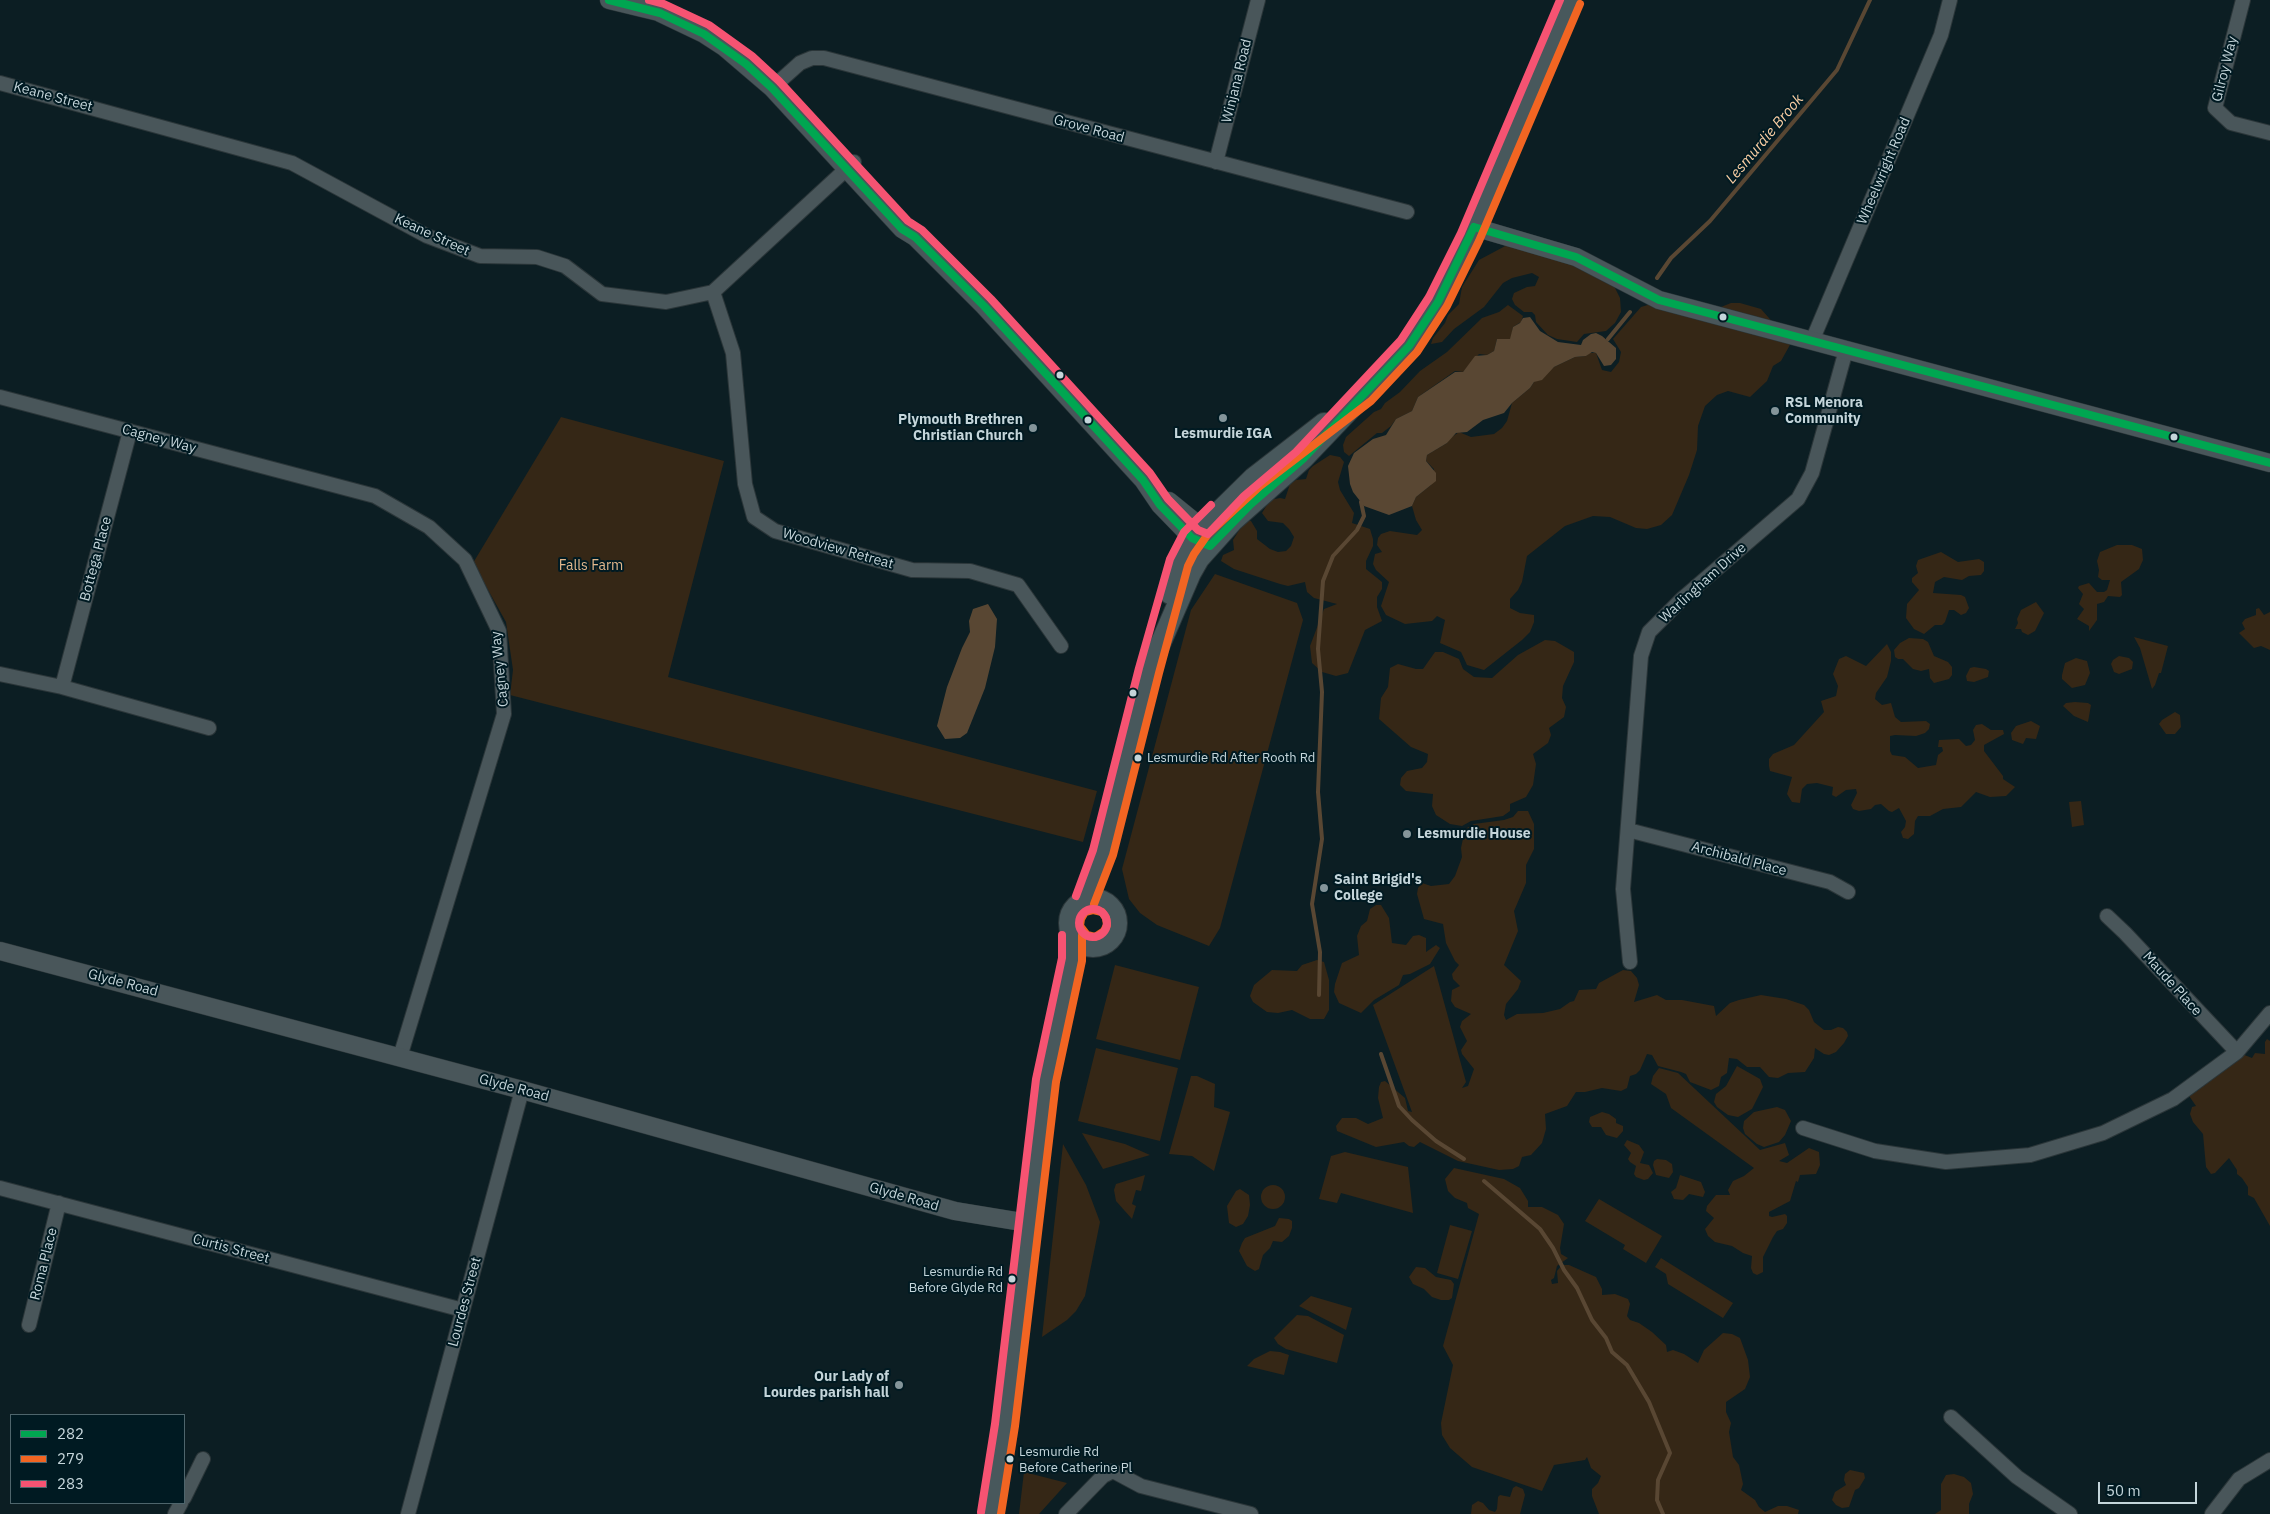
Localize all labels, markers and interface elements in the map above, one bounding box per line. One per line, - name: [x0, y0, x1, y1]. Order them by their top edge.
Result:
- street label: Gilroy Way: [2209, 35, 2241, 103]
- street label: Winjana Road: [1218, 37, 1256, 125]
- street label: Keane Street: [12, 78, 94, 116]
- water label: Lesmurdie Brook: [1722, 91, 1808, 187]
- street label: Grove Road: [1052, 112, 1126, 146]
- street label: Wheelwright Road: [1854, 115, 1914, 227]
- street label: Keane Street: [392, 210, 472, 260]
- unlabelled marker: [1718, 312, 1728, 322]
- unlabelled marker: [1055, 370, 1065, 380]
- place label: RSL Menora Community: [1785, 395, 1863, 428]
- marker: RSL Menora Community: [1769, 405, 1781, 417]
- place label: Plymouth Brethren Christian Church: [898, 412, 1023, 444]
- marker: Lesmurdie IGA: [1217, 412, 1229, 424]
- unlabelled marker: [1083, 415, 1093, 425]
- street label: Cagney Way: [120, 421, 198, 457]
- marker: Plymouth Brethren Christian Church: [1027, 422, 1039, 434]
- place label: Lesmurdie IGA: [1174, 426, 1272, 442]
- unlabelled marker: [2169, 432, 2179, 442]
- street label: Bottega Place: [77, 515, 115, 603]
- street label: Woodview Retreat: [781, 525, 895, 573]
- street label: Warlingham Drive: [1656, 540, 1750, 626]
- park label: Falls Farm: [559, 558, 623, 574]
- street label: Cagney Way: [488, 630, 512, 708]
- unlabelled marker: [1128, 688, 1138, 698]
- place label: Lesmurdie Rd After Rooth Rd: [1147, 750, 1315, 766]
- marker: Lesmurdie Rd After Rooth Rd: [1133, 753, 1143, 763]
- place label: Lesmurdie House: [1417, 826, 1531, 842]
- marker: Lesmurdie House: [1401, 828, 1413, 840]
- street label: Archibald Place: [1690, 838, 1788, 880]
- place label: Saint Brigid's College: [1334, 872, 1422, 904]
- marker: Saint Brigid's College: [1318, 882, 1330, 894]
- street label: Maude Place: [2139, 949, 2205, 1019]
- street label: Glyde Road: [86, 966, 160, 1000]
- street label: Glyde Road: [477, 1071, 551, 1105]
- street label: Glyde Road: [867, 1179, 941, 1215]
- street label: Roma Place: [27, 1226, 61, 1302]
- street label: Curtis Street: [191, 1231, 271, 1267]
- street label: Lourdes Street: [445, 1255, 485, 1349]
- place label: Lesmurdie Rd Before Glyde Rd: [909, 1264, 1003, 1295]
- marker: Lesmurdie Rd Before Glyde Rd: [1007, 1274, 1017, 1284]
- place label: Our Lady of Lourdes parish hall: [764, 1369, 889, 1401]
- marker: Our Lady of Lourdes parish hall: [893, 1379, 905, 1391]
- legend: [10, 1414, 185, 1504]
- text: 282: [57, 1424, 84, 1443]
- place label: Lesmurdie Rd Before Catherine Pl: [1019, 1444, 1132, 1475]
- text: 279: [57, 1449, 84, 1468]
- marker: Lesmurdie Rd Before Catherine Pl: [1005, 1454, 1015, 1464]
- scale bar: [2100, 1472, 2199, 1504]
- text: 283: [57, 1474, 84, 1493]
- text: 50 m: [2106, 1481, 2141, 1500]

